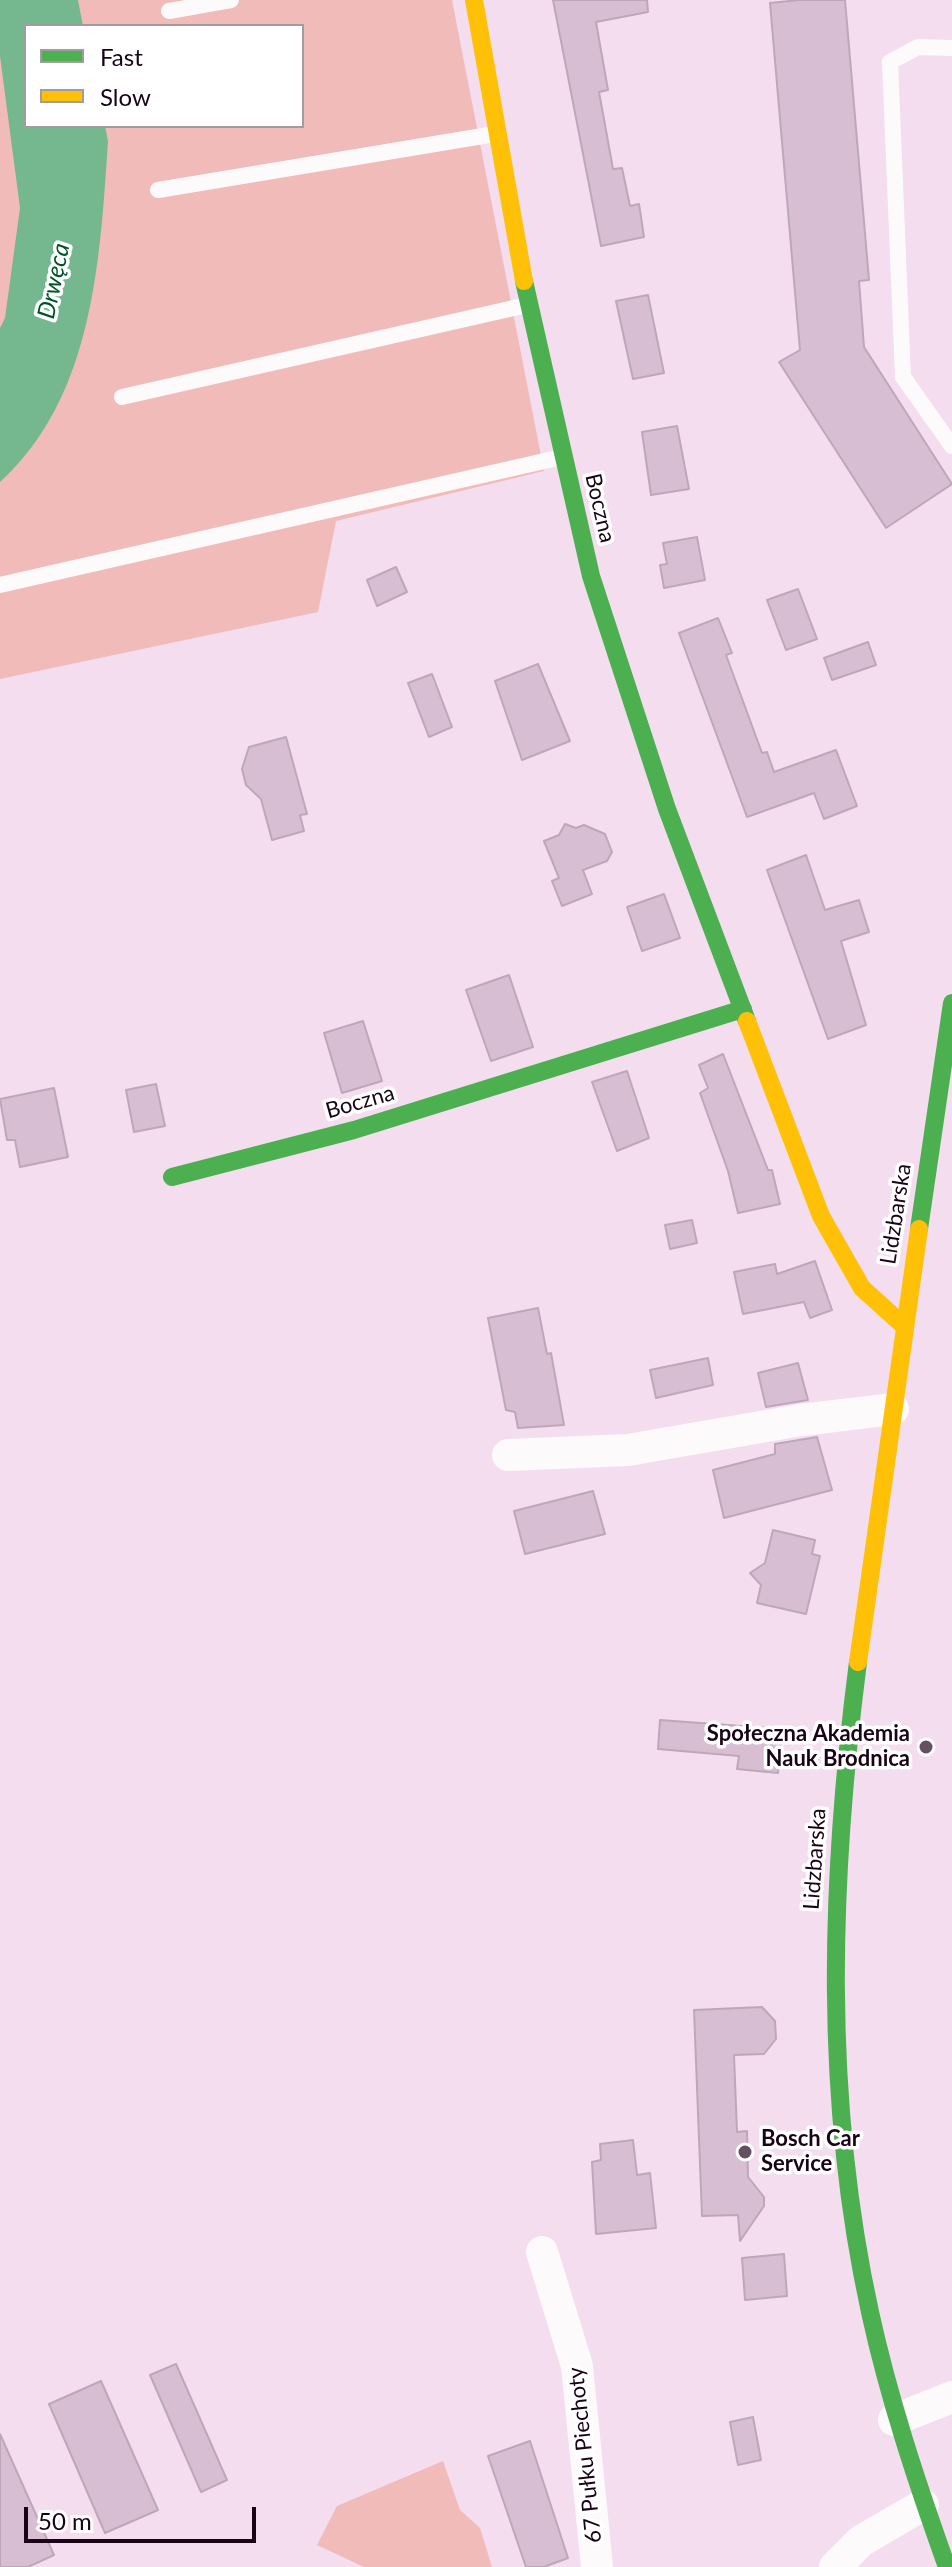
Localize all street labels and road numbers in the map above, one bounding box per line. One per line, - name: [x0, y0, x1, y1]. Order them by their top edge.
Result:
- street label: Boczna: [579, 471, 621, 545]
- street label: Boczna: [323, 1080, 397, 1124]
- street label: Lidzbarska: [875, 1162, 917, 1266]
- street label: Lidzbarska: [798, 1807, 832, 1911]
- street label: 67 Pułku Piechoty: [563, 2366, 607, 2544]

